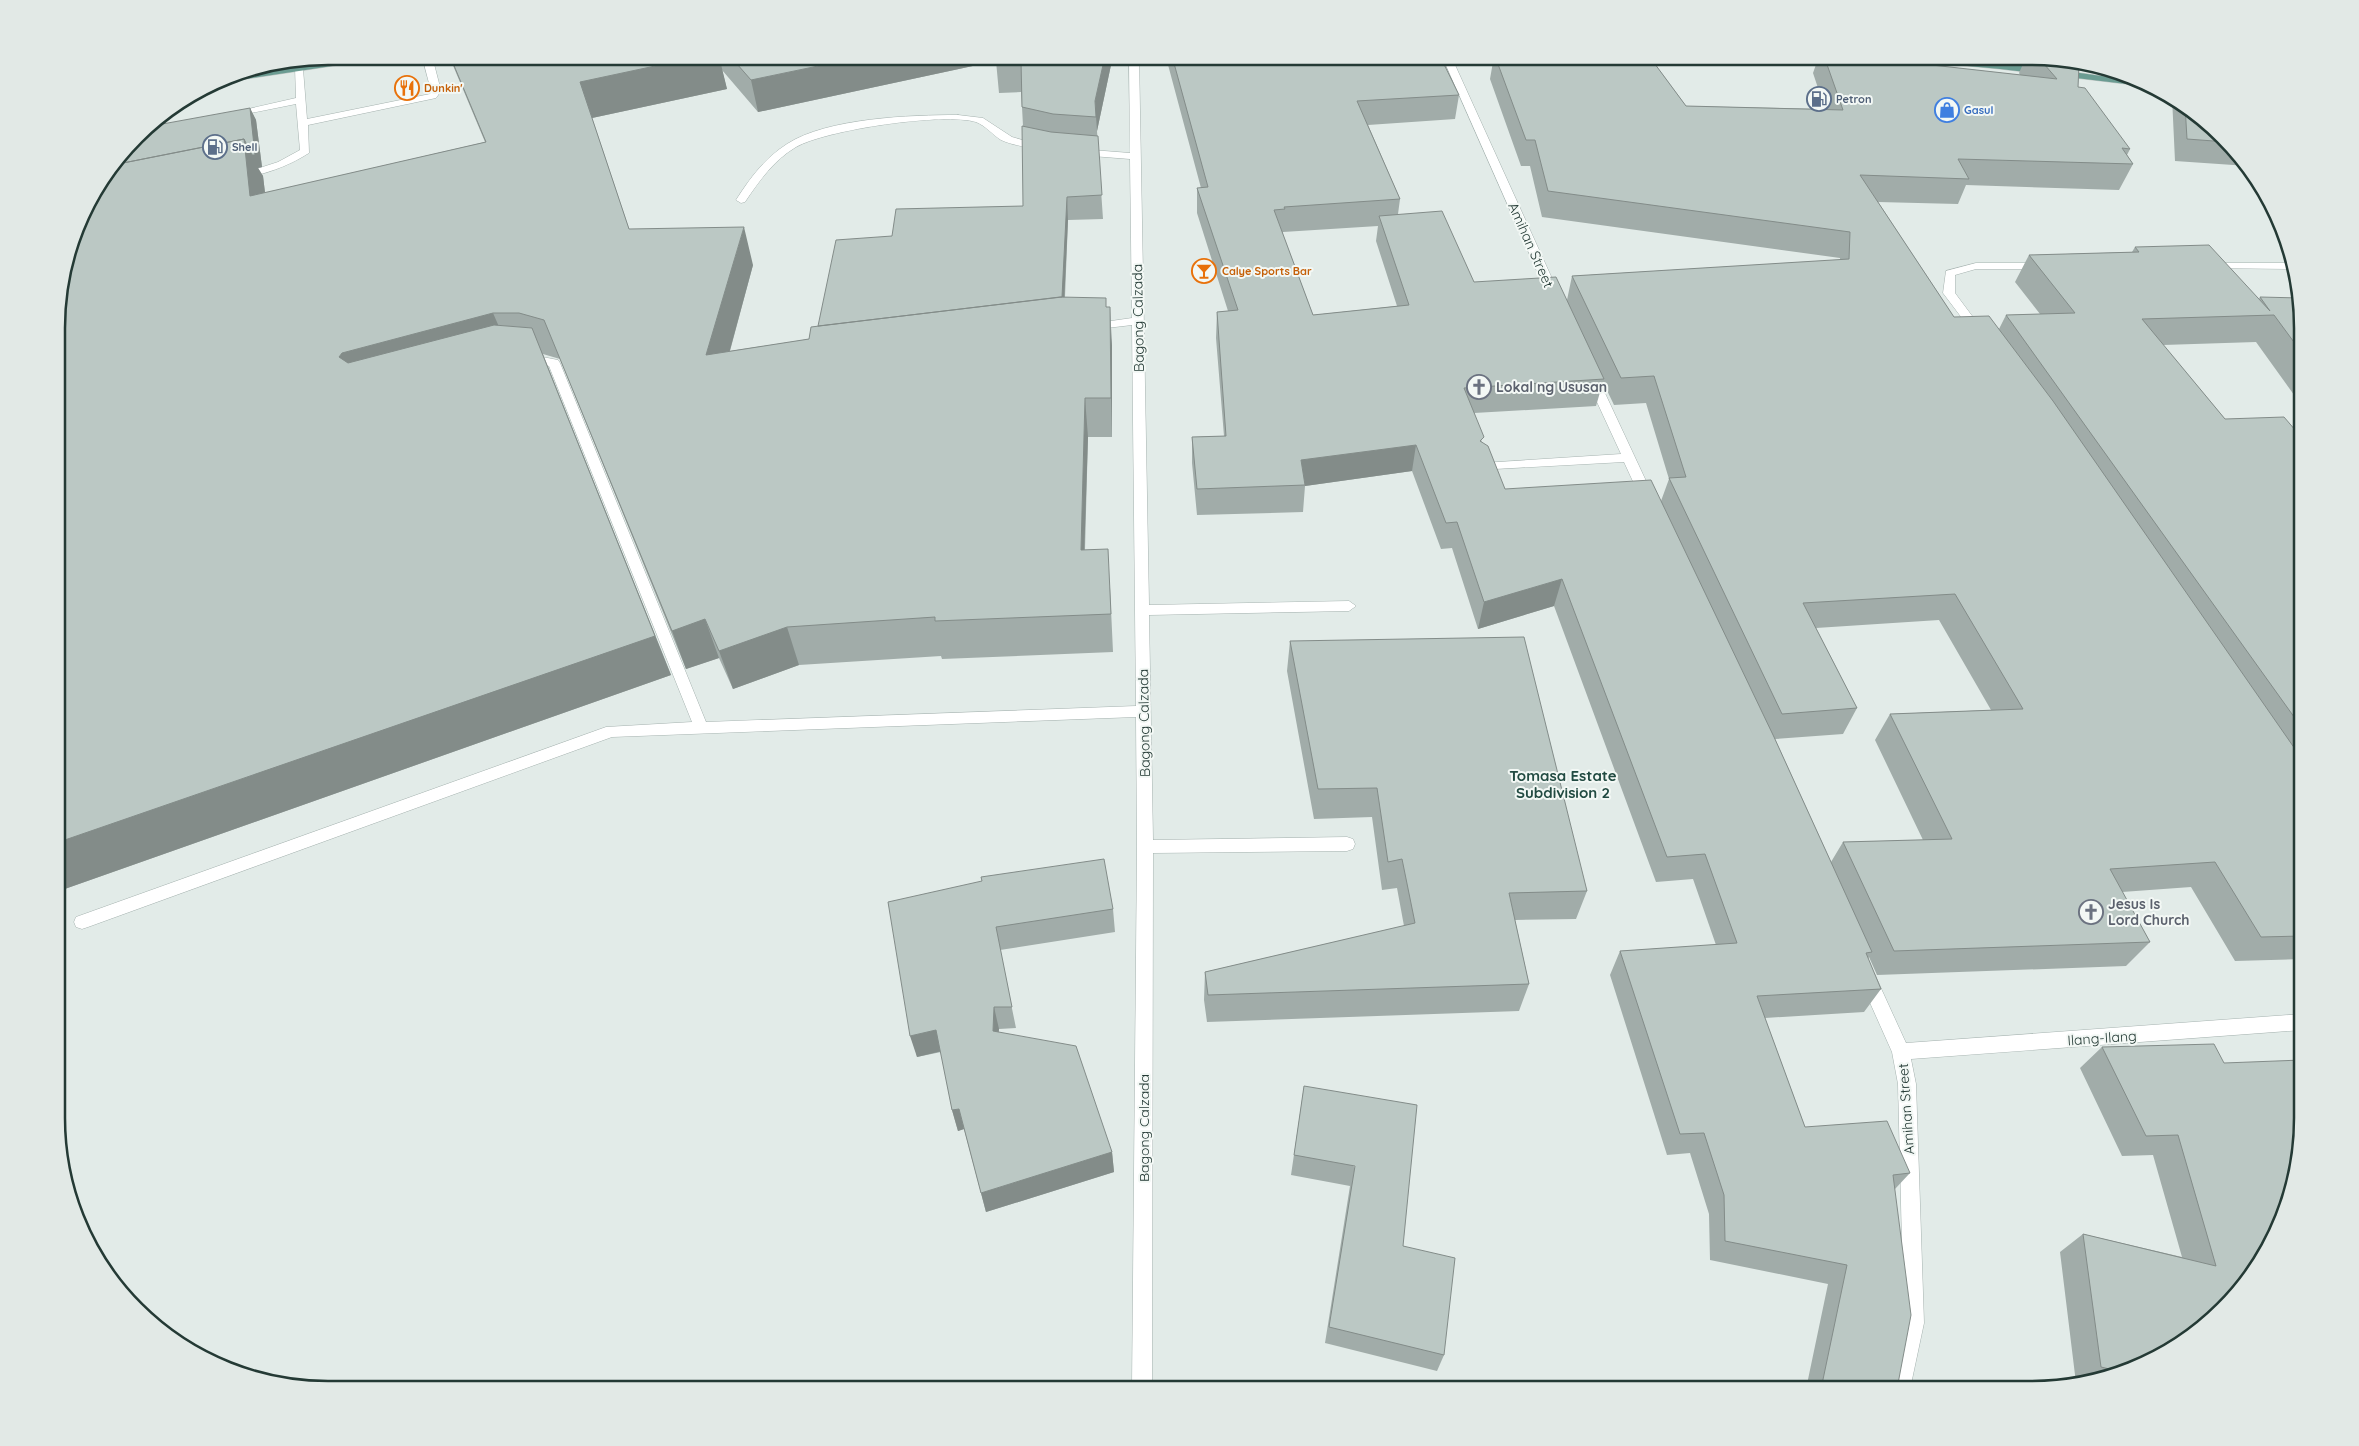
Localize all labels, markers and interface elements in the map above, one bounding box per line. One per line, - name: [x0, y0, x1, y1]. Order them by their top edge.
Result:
- restaurant icon: Dunkin': [394, 75, 420, 101]
- place label: Dunkin': [424, 81, 463, 95]
- fuel station icon: Petron: [1806, 86, 1832, 112]
- place label: Petron: [1836, 92, 1871, 106]
- shop icon: Gasul: [1934, 97, 1960, 123]
- place label: Gasul: [1964, 103, 1993, 117]
- fuel station icon: Shell: [202, 134, 228, 160]
- place label: Shell: [232, 140, 257, 154]
- street label: Amihan Street: [1504, 200, 1558, 291]
- bar icon: Calye Sports Bar: [1191, 258, 1217, 284]
- street label: Bagong Calzada: [1128, 264, 1148, 372]
- place label: Calye Sports Bar: [1222, 264, 1312, 278]
- church icon: Lokal ng Ususan: [1466, 374, 1492, 400]
- place label: Lokal ng Ususan: [1496, 378, 1607, 396]
- street label: Bagong Calzada: [1134, 669, 1154, 777]
- district label: Tomasa Estate Subdivision 2: [1509, 766, 1617, 802]
- place label: Jesus Is Lord Church: [2108, 895, 2190, 929]
- church icon: Jesus Is Lord Church: [2078, 899, 2104, 925]
- street label: Ilang-Ilang: [2067, 1027, 2137, 1049]
- street label: Amihan Street: [1894, 1063, 1918, 1155]
- street label: Bagong Calzada: [1135, 1074, 1153, 1182]

